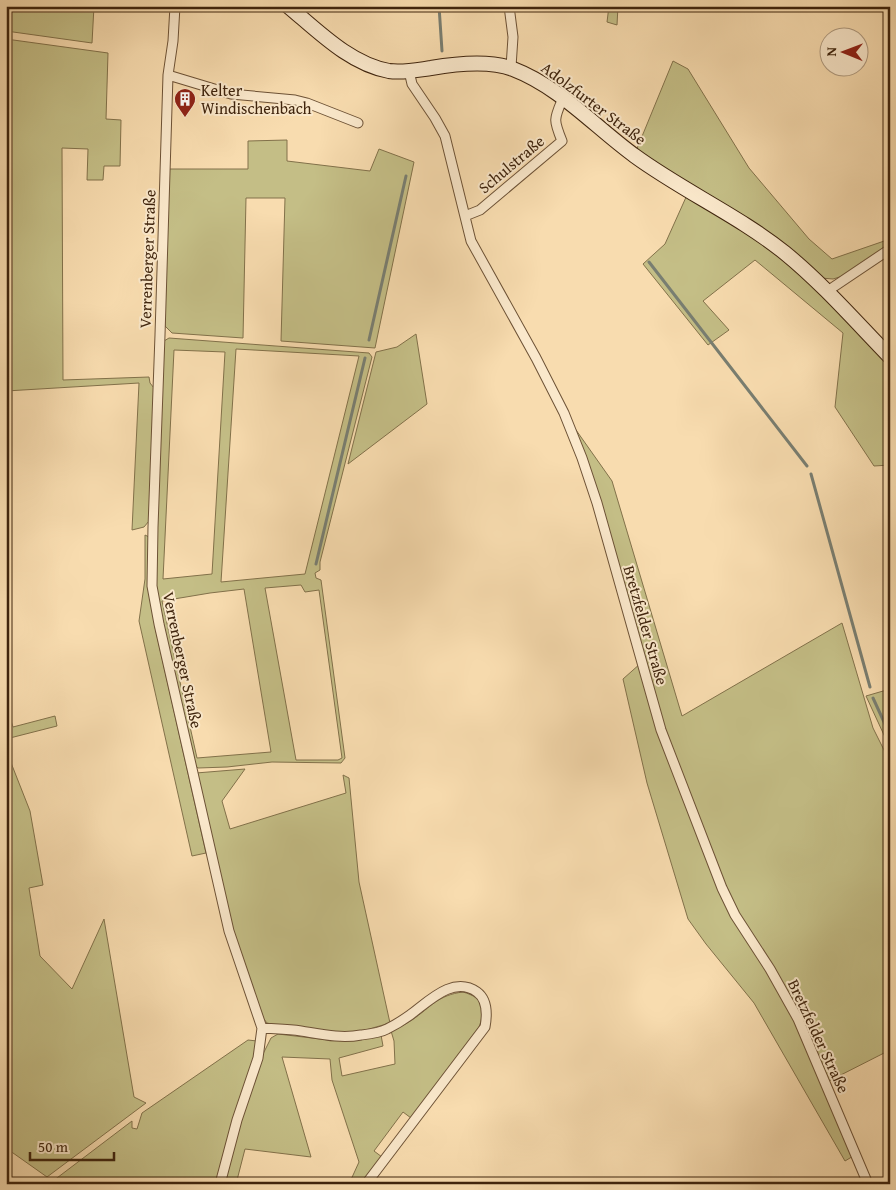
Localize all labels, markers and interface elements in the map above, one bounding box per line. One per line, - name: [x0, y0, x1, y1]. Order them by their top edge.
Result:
- north arrow: [818, 28, 868, 78]
- text: N: [821, 46, 841, 57]
- street label: Adolzfurter Straße: [537, 56, 651, 150]
- place label: Kelter Windischenbach: [201, 78, 311, 120]
- building icon: Kelter Windischenbach: [173, 87, 197, 118]
- street label: Schulstraße: [473, 129, 549, 199]
- street label: Verrenberger Straße: [133, 189, 161, 329]
- street label: Bretzfelder Straße: [617, 562, 675, 688]
- street label: Verrenberger Straße: [157, 590, 209, 730]
- street label: Bretzfelder Straße: [782, 975, 856, 1097]
- scale bar: [30, 1130, 114, 1162]
- text: 50 m: [38, 1136, 69, 1157]

